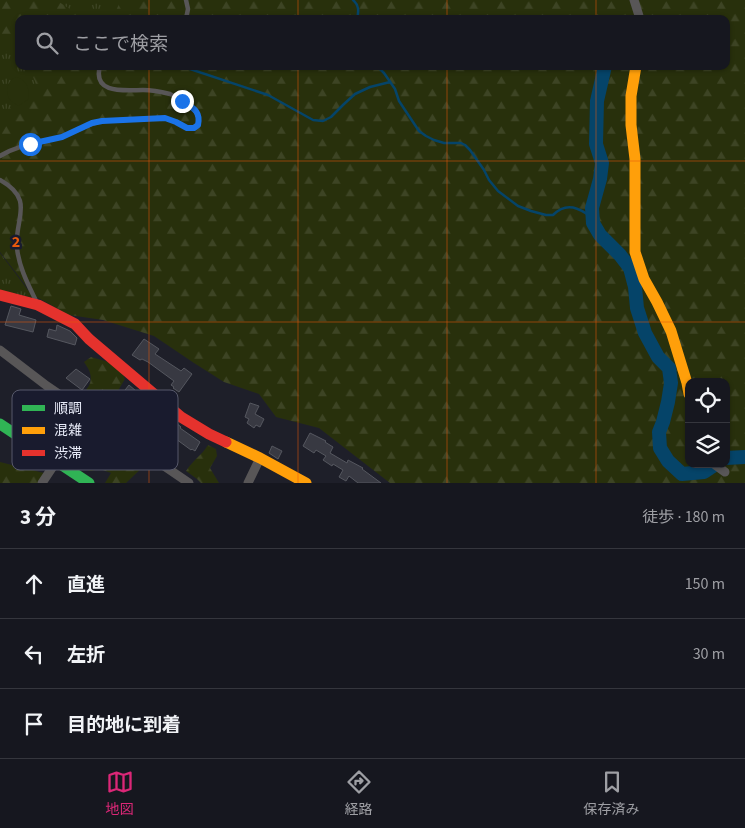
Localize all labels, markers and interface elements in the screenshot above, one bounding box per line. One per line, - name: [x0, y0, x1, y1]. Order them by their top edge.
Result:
- search box: [15, 15, 730, 70]
- icon: search: [33, 29, 61, 57]
- text: ここで検索: [73, 31, 168, 58]
- route end: [171, 90, 194, 113]
- route start: [19, 133, 42, 156]
- text: 2: [12, 231, 20, 253]
- map controls: [685, 378, 730, 468]
- button: locate: [685, 378, 730, 423]
- legend: [12, 390, 178, 470]
- text: 順調: [54, 399, 82, 419]
- text: 混雑: [54, 421, 82, 441]
- button: layers: [685, 423, 730, 468]
- text: 渋滞: [54, 444, 82, 464]
- text: 3 分: [20, 502, 56, 532]
- text: 徒歩 · 180 m: [642, 506, 725, 528]
- icon: ahead: [20, 570, 48, 598]
- text: 直進: [67, 572, 105, 599]
- text: 150 m: [685, 573, 725, 595]
- icon: left: [20, 640, 48, 668]
- text: 左折: [67, 642, 105, 669]
- text: 30 m: [693, 643, 725, 665]
- icon: arrive: [20, 710, 48, 738]
- text: 目的地に到着: [67, 712, 181, 739]
- tab: 地図: [106, 768, 134, 820]
- tab: 経路: [345, 768, 373, 820]
- tab: 保存済み: [584, 768, 640, 820]

